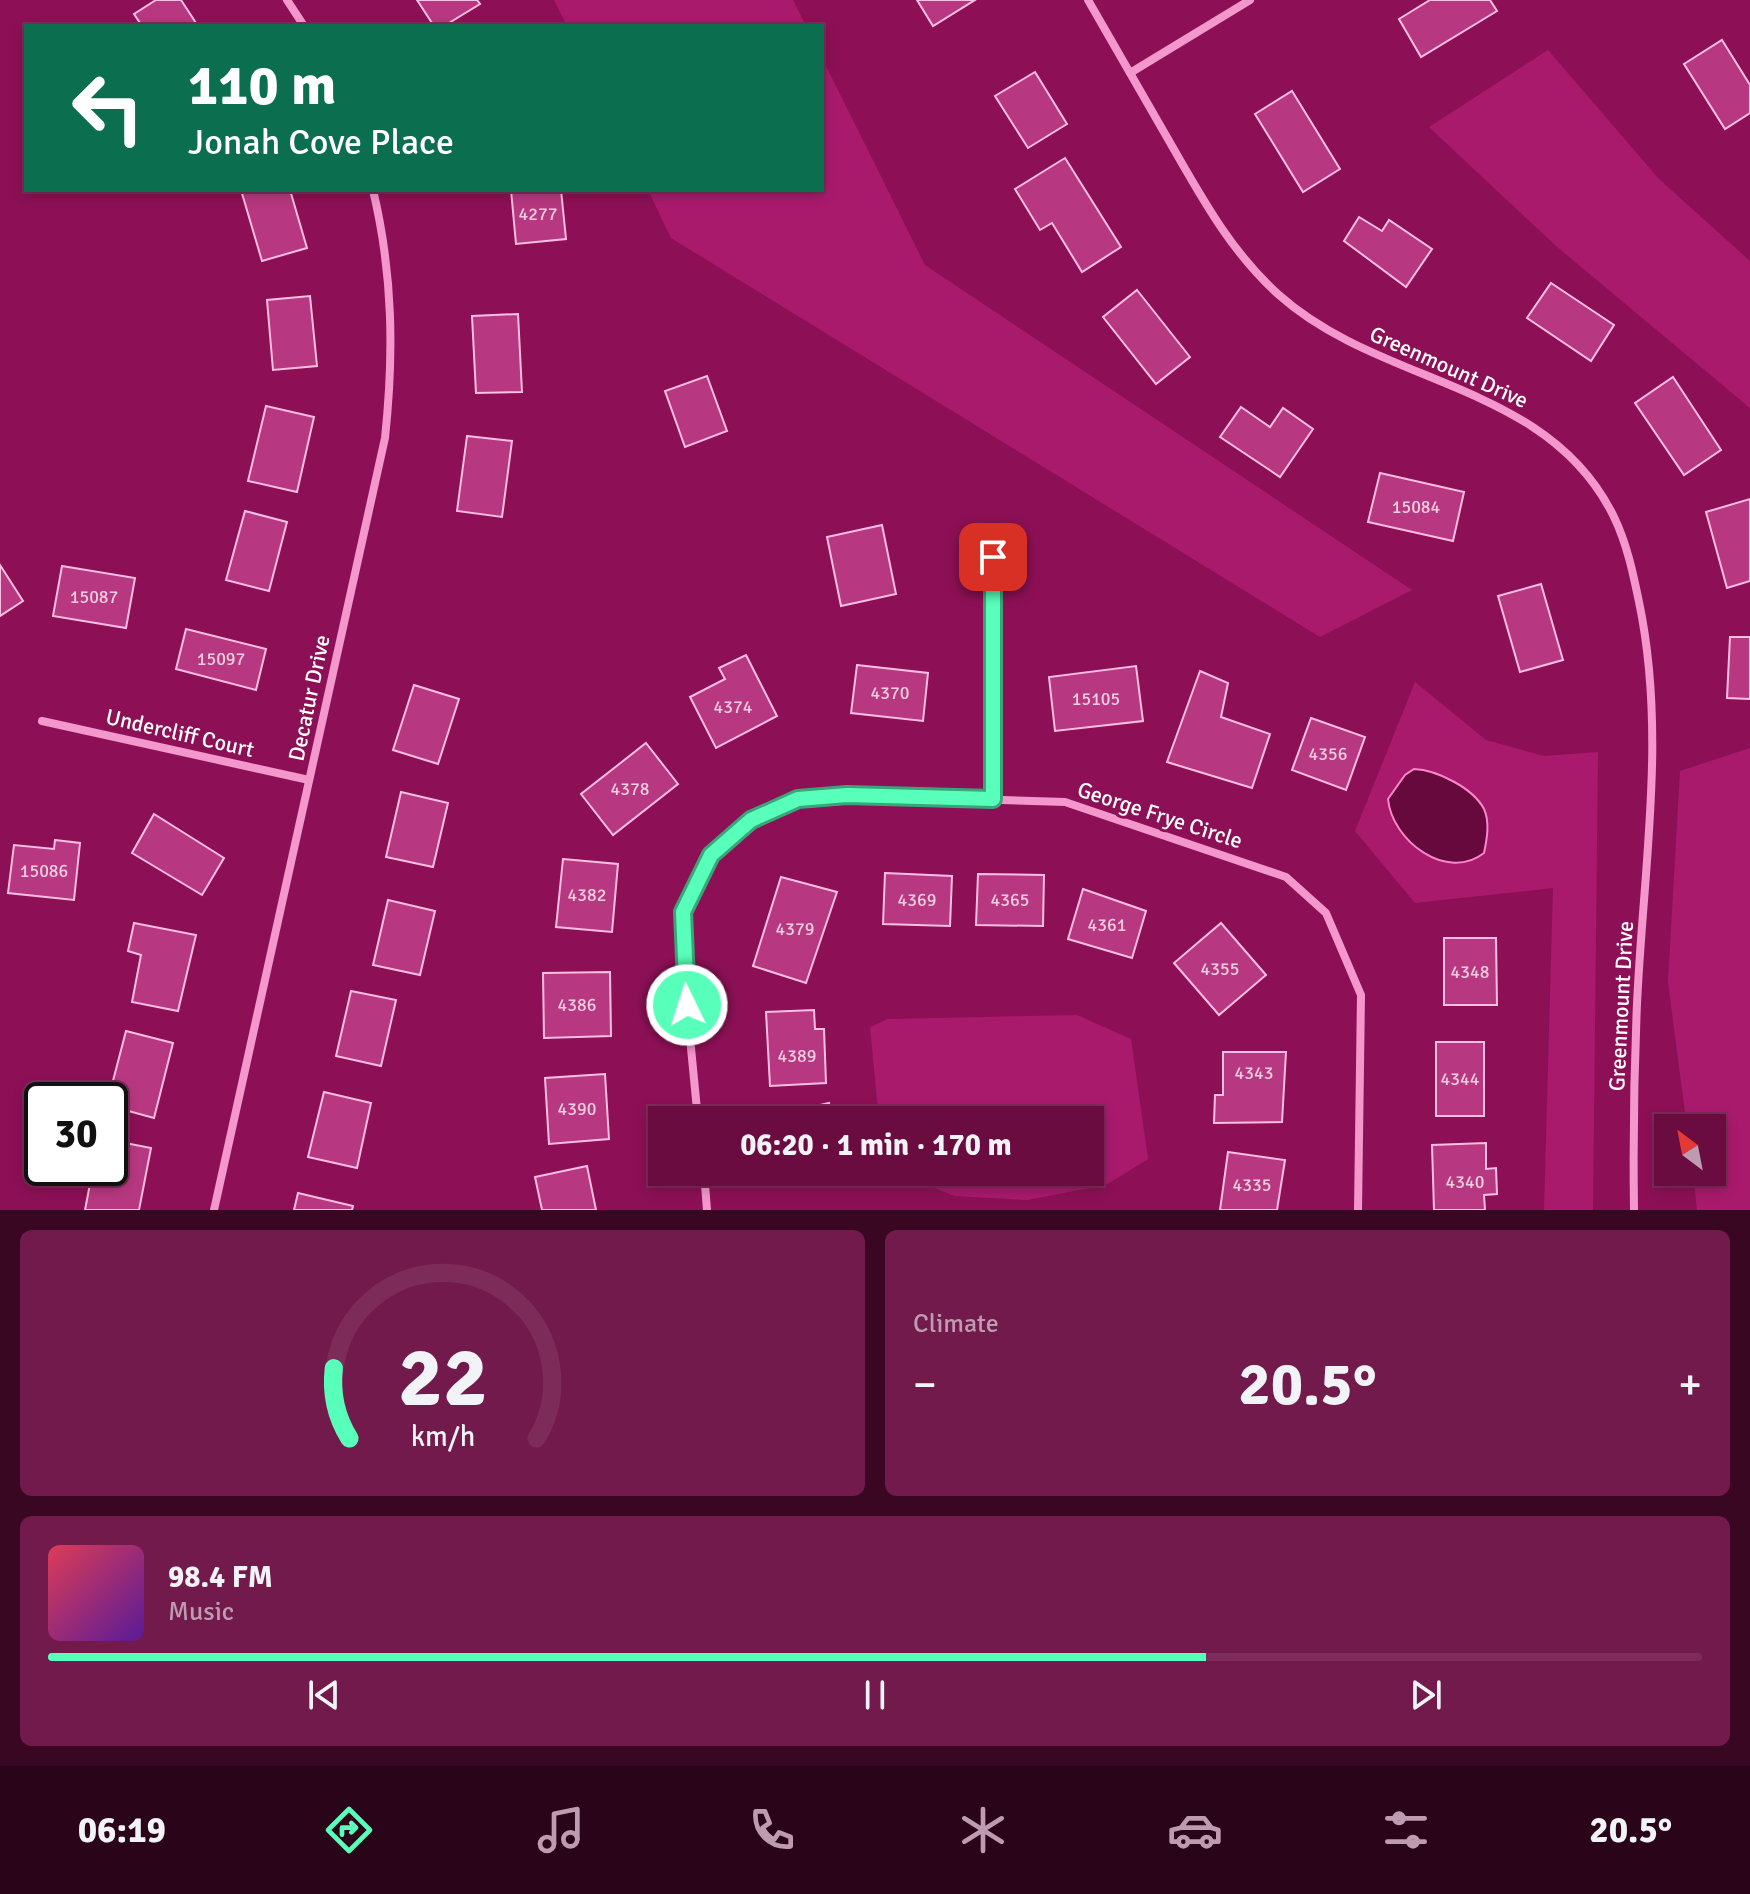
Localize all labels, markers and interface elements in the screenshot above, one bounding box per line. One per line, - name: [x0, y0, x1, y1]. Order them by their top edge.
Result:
- text: 110 m: [188, 51, 336, 120]
- icon: left: [56, 56, 160, 160]
- text: Jonah Cove Place: [188, 120, 454, 165]
- house number: 4277: [519, 203, 557, 225]
- street label: Greenmount Drive: [1366, 320, 1532, 414]
- house number: 15084: [1392, 496, 1441, 518]
- pin: [959, 523, 1027, 591]
- icon: arrive: [971, 535, 1015, 579]
- house number: 15087: [70, 586, 118, 608]
- street label: Decatur Drive: [282, 632, 336, 764]
- house number: 15097: [197, 648, 245, 670]
- house number: 4370: [871, 682, 909, 704]
- house number: 15105: [1072, 688, 1120, 710]
- house number: 4374: [714, 696, 753, 718]
- street label: Undercliff Court: [103, 703, 257, 763]
- house number: 4356: [1309, 743, 1347, 765]
- street label: George Frye Circle: [1074, 776, 1246, 854]
- house number: 4378: [611, 778, 649, 800]
- house number: 15086: [20, 860, 68, 882]
- house number: 4382: [568, 884, 606, 906]
- house number: 4369: [898, 889, 936, 911]
- house number: 4365: [991, 889, 1029, 911]
- house number: 4361: [1088, 914, 1126, 936]
- house number: 4379: [776, 918, 814, 940]
- street label: Greenmount Drive: [1603, 920, 1639, 1092]
- house number: 4355: [1201, 958, 1239, 980]
- house number: 4348: [1451, 961, 1489, 983]
- position arrow: [645, 963, 729, 1047]
- house number: 4386: [558, 994, 596, 1016]
- house number: 4389: [778, 1045, 816, 1067]
- house number: 4343: [1235, 1062, 1273, 1084]
- house number: 4344: [1441, 1068, 1480, 1090]
- speed limit sign: 30: [24, 1082, 128, 1186]
- house number: 4390: [558, 1098, 596, 1120]
- north arrow: [1654, 1114, 1726, 1186]
- map controls: [1654, 1114, 1726, 1186]
- text: 06:20 · 1 min · 170 m: [740, 1127, 1012, 1164]
- house number: 4340: [1446, 1171, 1484, 1193]
- house number: 4335: [1233, 1174, 1271, 1196]
- text: Climate: [913, 1308, 999, 1340]
- text: 22: [398, 1327, 487, 1429]
- text: 20.5°: [1238, 1348, 1377, 1422]
- text: −: [913, 1358, 937, 1412]
- text: +: [1678, 1358, 1702, 1412]
- text: km/h: [410, 1419, 475, 1454]
- text: 98.4 FM: [168, 1559, 273, 1596]
- text: Music: [168, 1596, 234, 1628]
- icon: previous: [302, 1673, 346, 1717]
- icon: pause: [853, 1673, 897, 1717]
- icon: next: [1404, 1673, 1448, 1717]
- icon: directions: [321, 1802, 377, 1858]
- icon: music: [533, 1802, 589, 1858]
- icon: phone: [744, 1802, 800, 1858]
- icon: climate: [955, 1802, 1011, 1858]
- icon: car: [1167, 1802, 1223, 1858]
- icon: filters: [1378, 1802, 1434, 1858]
- text: 06:19: [78, 1808, 166, 1853]
- text: 20.5°: [1589, 1808, 1672, 1853]

